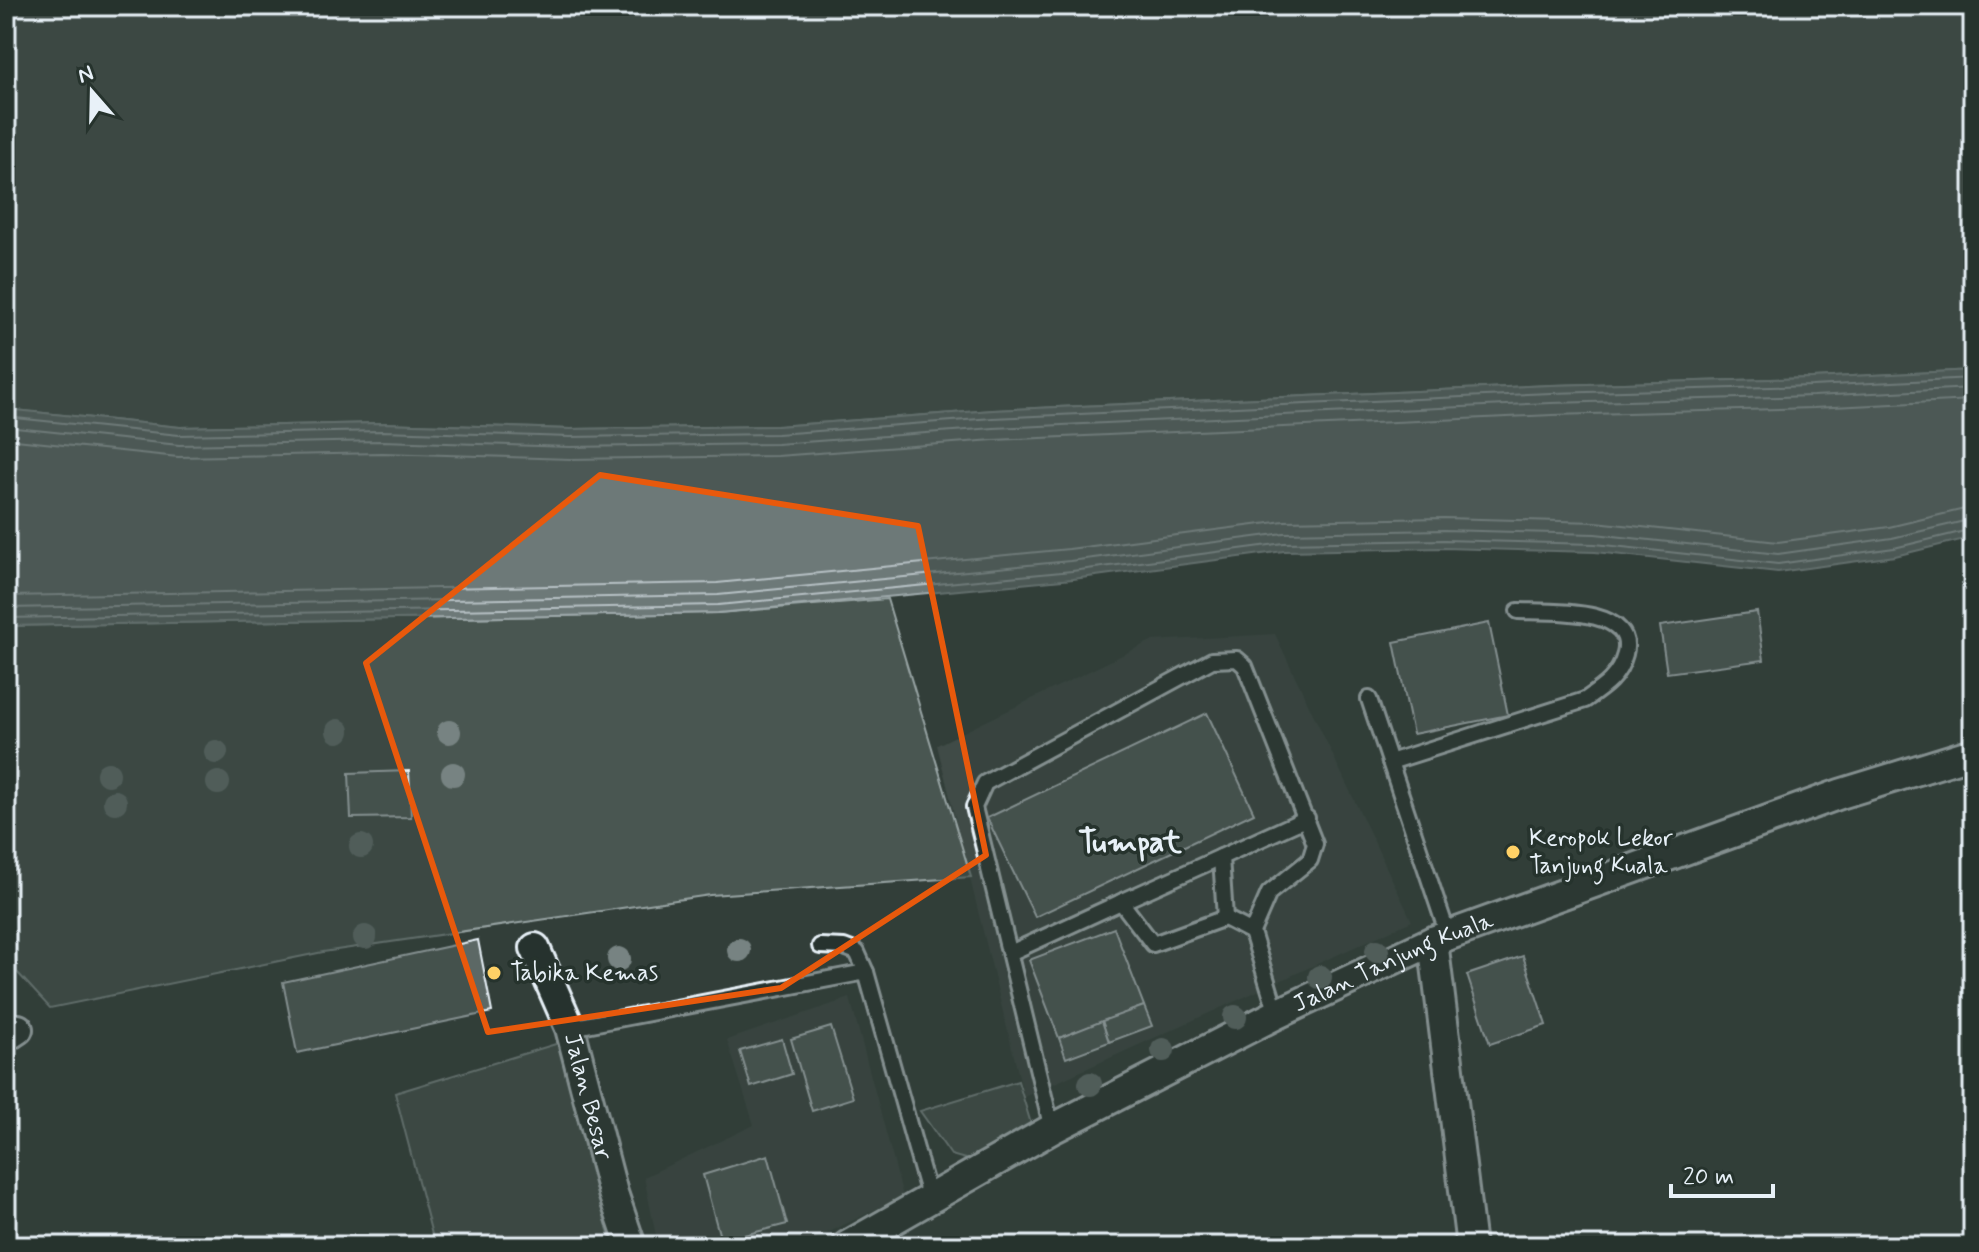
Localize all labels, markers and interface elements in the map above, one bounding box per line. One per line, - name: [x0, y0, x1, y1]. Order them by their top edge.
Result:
- north arrow: [52, 52, 132, 132]
- text: N: [74, 59, 98, 91]
- district label: Tumpat: [1078, 822, 1183, 864]
- place label: Keropok Lekor Tanjung Kuala: [1529, 823, 1673, 885]
- marker: Keropok Lekor Tanjung Kuala: [1504, 843, 1522, 861]
- street label: Jalan Tanjung Kuala: [1288, 905, 1498, 1020]
- place label: Tabika Kemas: [510, 958, 658, 989]
- marker: Tabika Kemas: [485, 964, 503, 982]
- street label: Jalan Besar: [556, 1030, 619, 1164]
- scale bar: [1671, 1148, 1773, 1198]
- text: 20 m: [1683, 1162, 1734, 1193]

